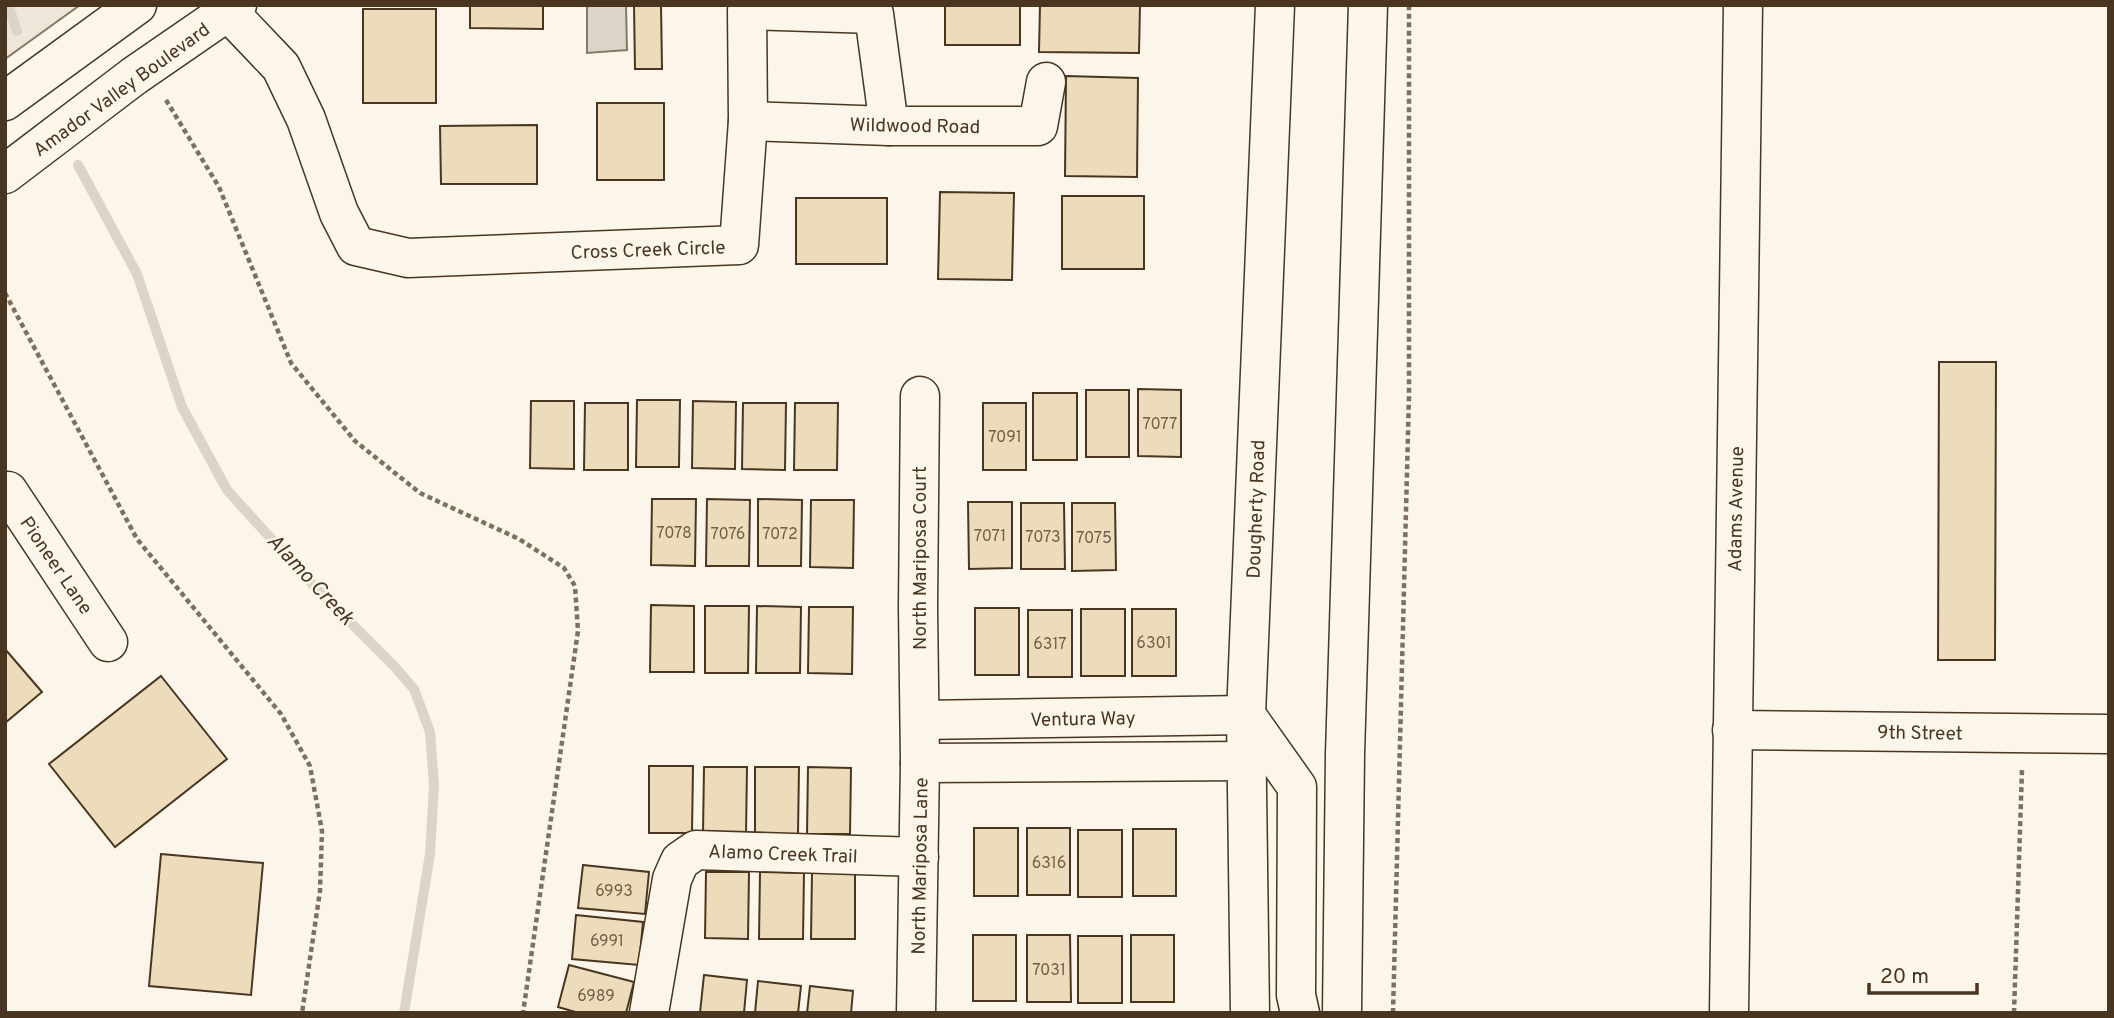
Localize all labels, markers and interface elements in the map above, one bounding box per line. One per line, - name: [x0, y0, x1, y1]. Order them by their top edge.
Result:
- street label: Amador Valley Boulevard: [29, 18, 215, 163]
- street label: Wildwood Road: [849, 114, 981, 140]
- street label: Cross Creek Circle: [570, 236, 726, 266]
- house number: 7077: [1143, 415, 1177, 435]
- house number: 7091: [988, 428, 1022, 448]
- street label: Dougherty Road: [1243, 439, 1271, 579]
- street label: Adams Avenue: [1724, 446, 1750, 572]
- street label: North Mariposa Court: [909, 466, 933, 650]
- street label: Pioneer Lane: [14, 512, 97, 620]
- house number: 7078: [656, 524, 692, 544]
- house number: 7076: [711, 525, 745, 545]
- house number: 7072: [762, 525, 798, 545]
- house number: 7071: [974, 527, 1006, 547]
- water label: Alamo Creek: [261, 528, 360, 632]
- house number: 7073: [1025, 528, 1061, 548]
- house number: 7075: [1076, 529, 1112, 549]
- house number: 6301: [1136, 634, 1172, 654]
- house number: 6317: [1033, 635, 1067, 655]
- street label: Ventura Way: [1030, 707, 1136, 733]
- street label: 9th Street: [1877, 721, 1963, 747]
- street label: North Mariposa Lane: [907, 777, 935, 955]
- street label: Alamo Creek Trail: [708, 840, 858, 870]
- house number: 6316: [1032, 854, 1066, 874]
- house number: 6993: [595, 882, 633, 902]
- house number: 6991: [590, 932, 624, 952]
- scale bar: [1869, 951, 1978, 995]
- house number: 7031: [1032, 961, 1066, 981]
- text: 20 m: [1880, 964, 1929, 991]
- house number: 6989: [577, 987, 615, 1007]

